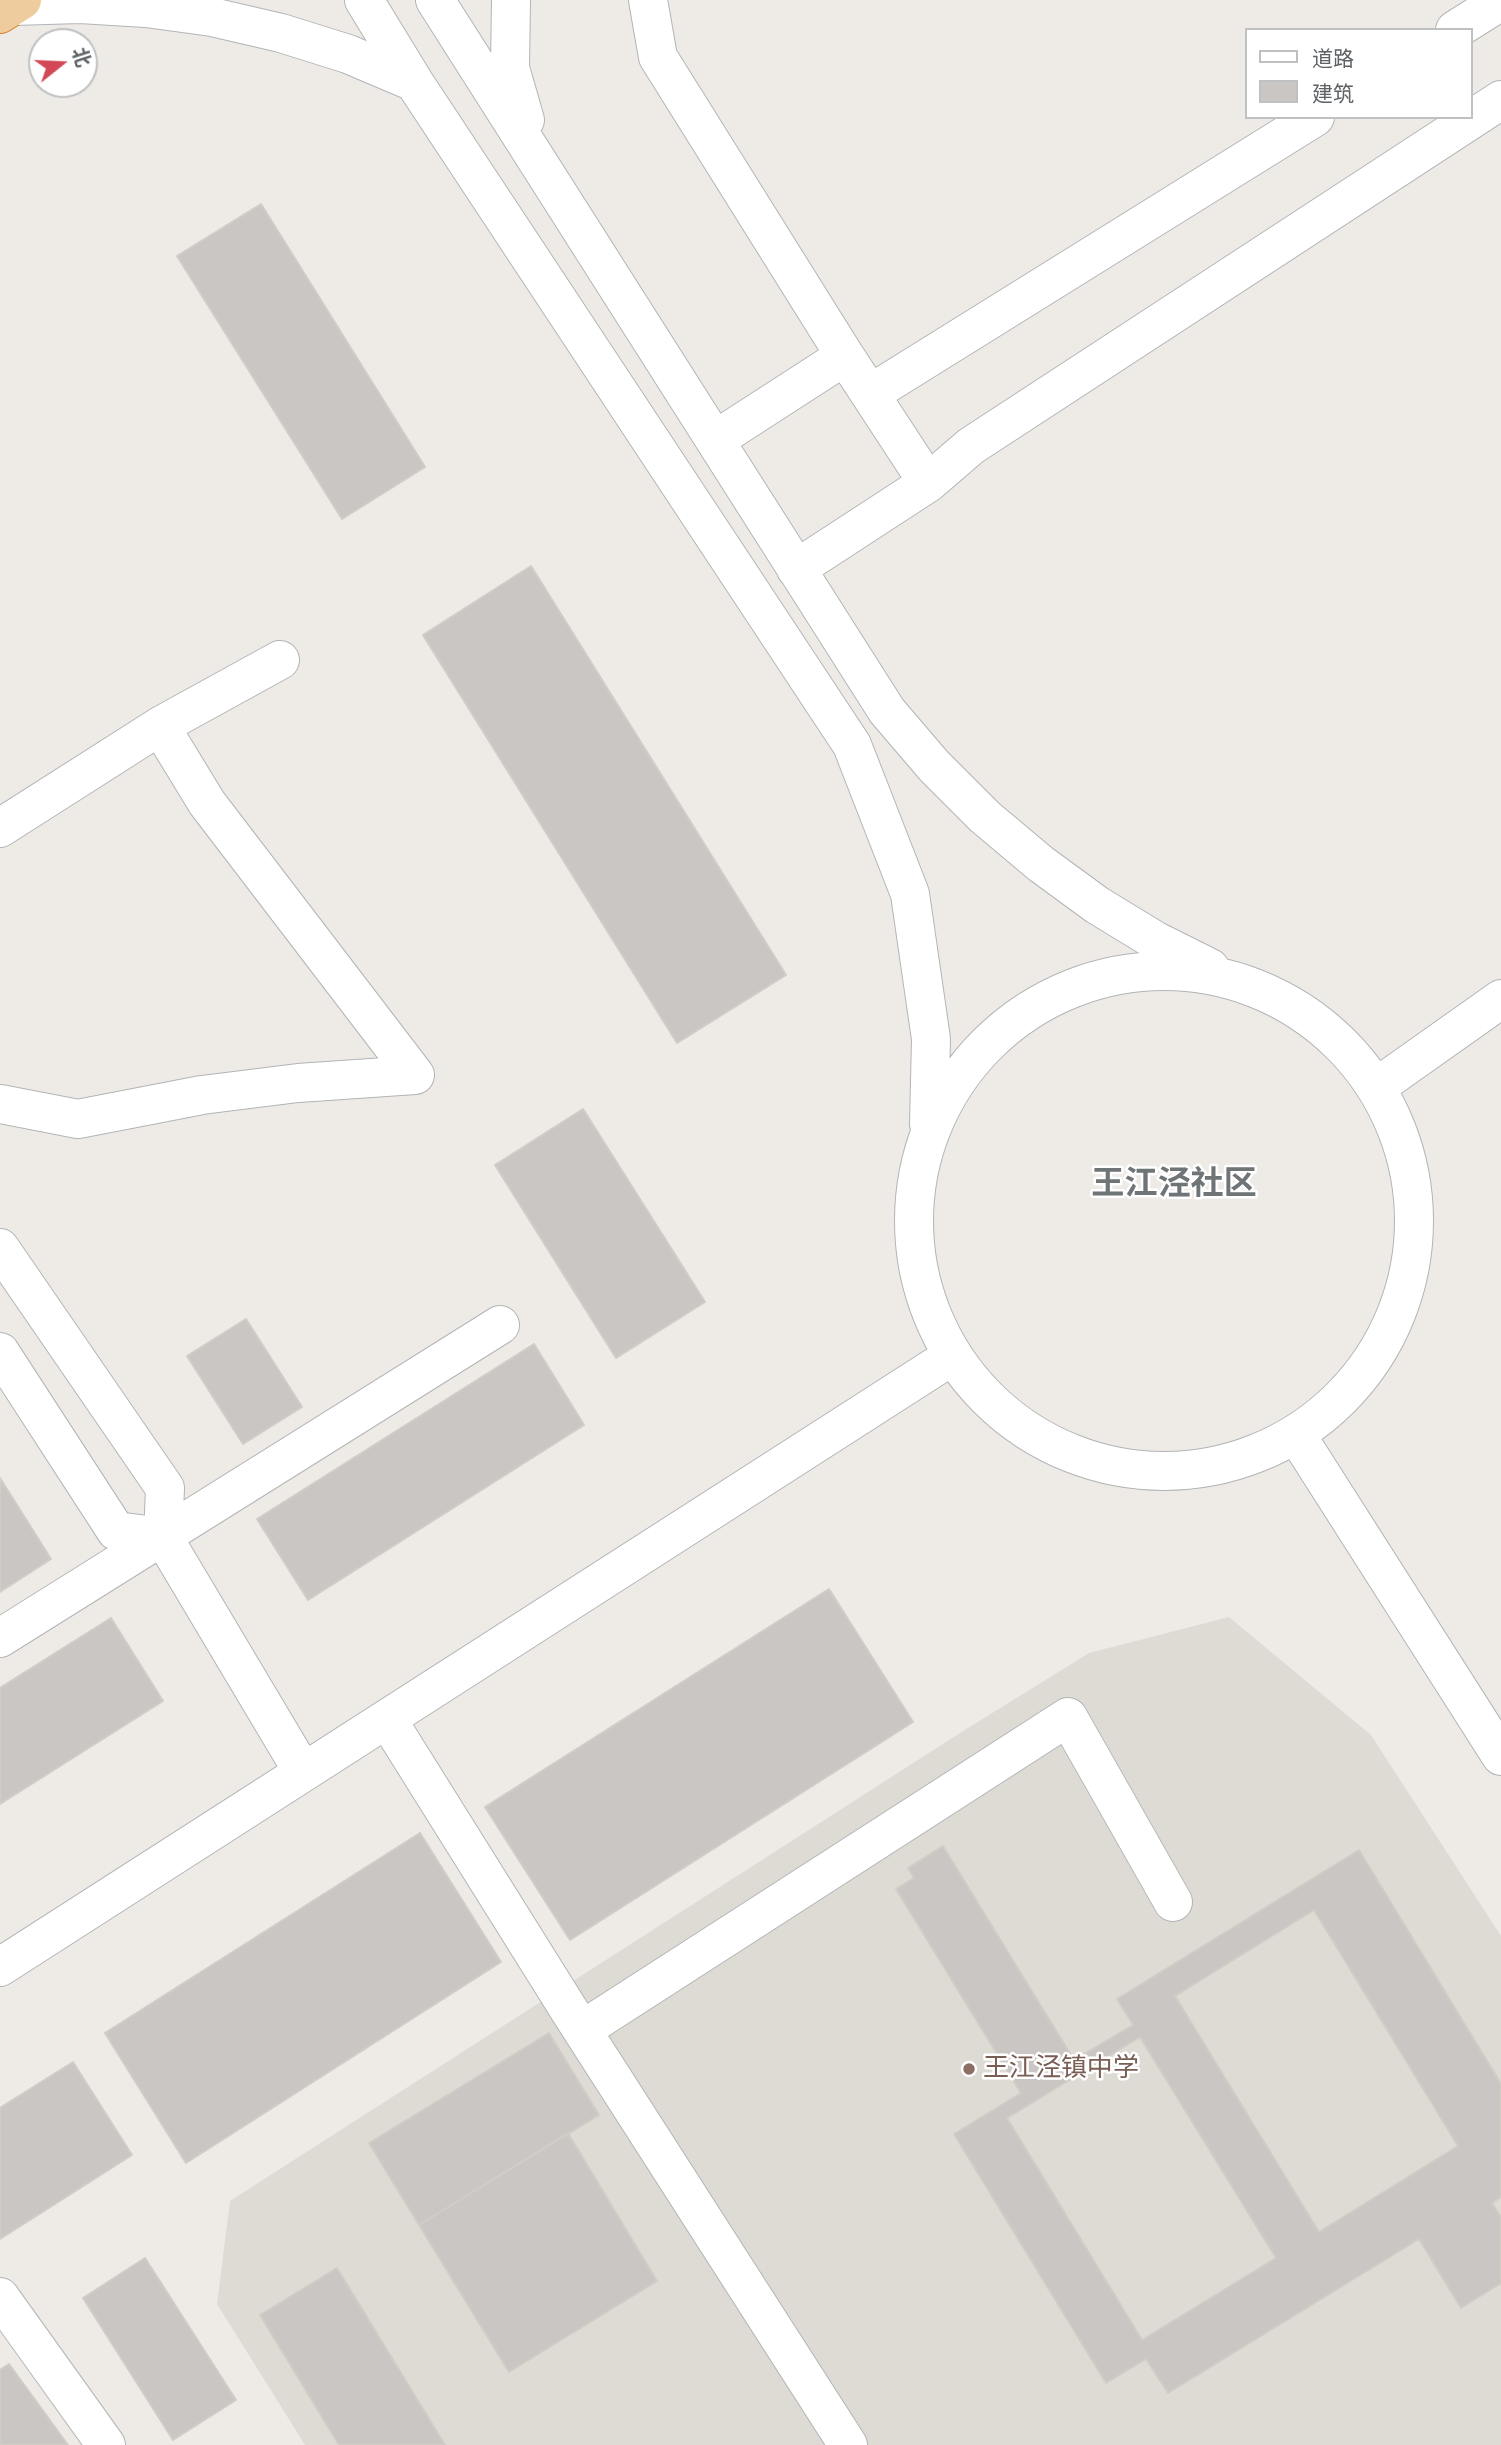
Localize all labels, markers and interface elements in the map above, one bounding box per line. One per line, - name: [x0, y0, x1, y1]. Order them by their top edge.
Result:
- north arrow: [28, 28, 98, 98]
- legend: [1246, 28, 1473, 119]
- text: 北: [67, 44, 95, 70]
- text: 道路: [1312, 46, 1354, 72]
- text: 建筑: [1312, 81, 1354, 107]
- district label: 王江泾社区: [1092, 1165, 1256, 1205]
- place label: 王江泾镇中学: [983, 2053, 1139, 2085]
- marker: 王江泾镇中学: [961, 2061, 977, 2077]

